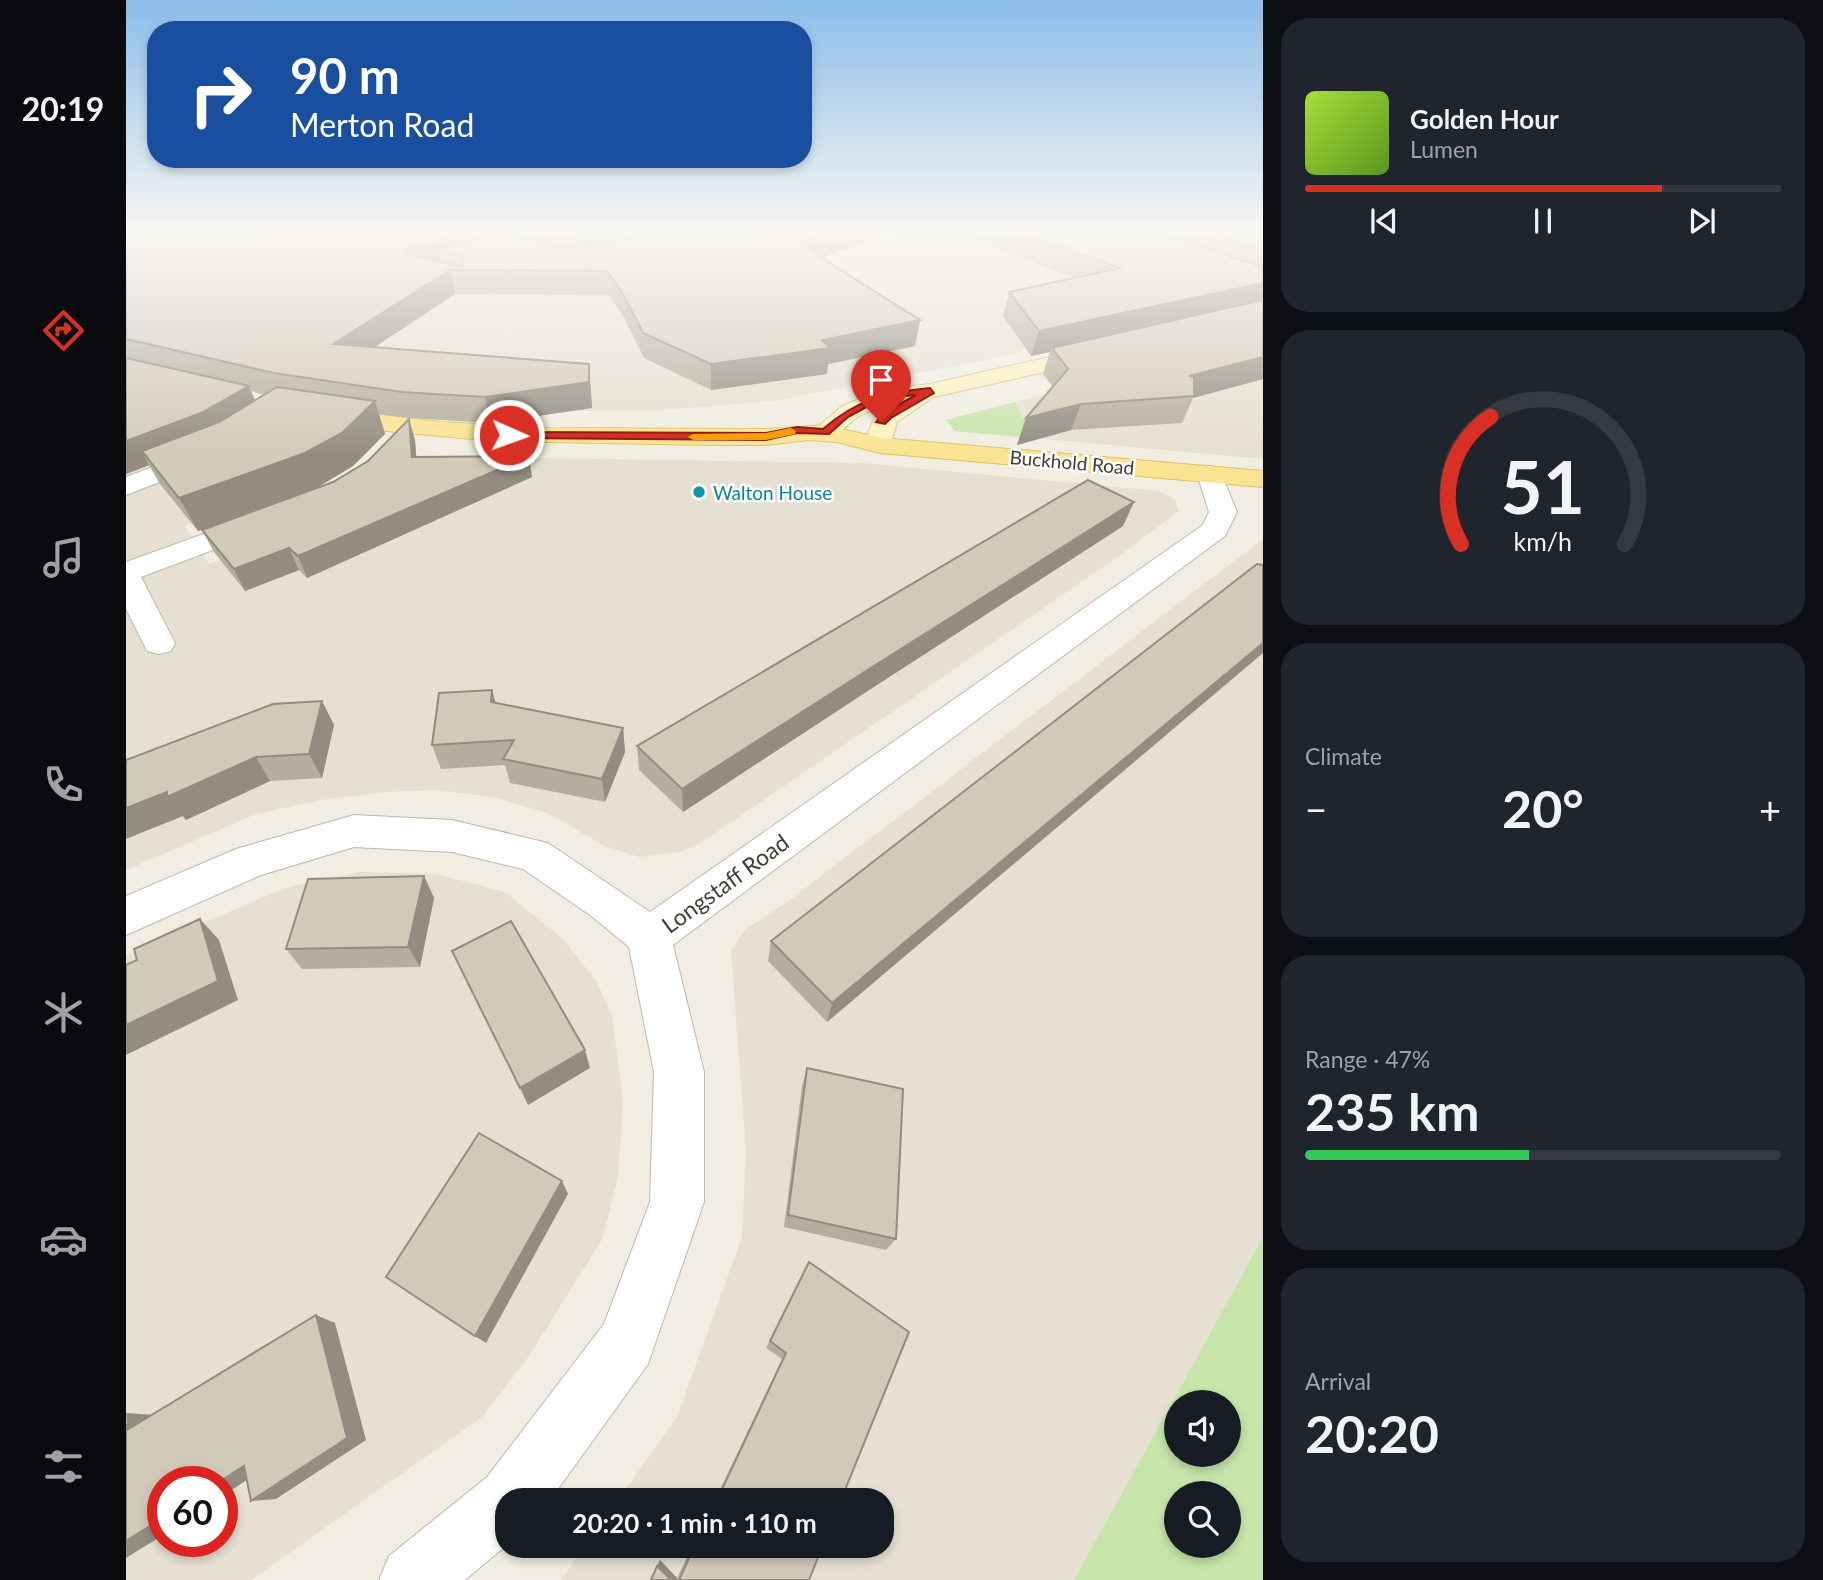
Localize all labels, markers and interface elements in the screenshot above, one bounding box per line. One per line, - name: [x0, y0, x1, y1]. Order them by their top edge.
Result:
- text: 90 m: [290, 46, 400, 104]
- icon: right: [175, 49, 266, 140]
- text: 20:19: [22, 89, 104, 128]
- text: Golden Hour: [1410, 103, 1559, 135]
- text: Merton Road: [290, 105, 474, 144]
- text: Lumen: [1410, 135, 1478, 163]
- icon: previous: [1365, 202, 1403, 240]
- icon: pause: [1524, 202, 1562, 240]
- icon: next: [1683, 202, 1721, 240]
- icon: directions: [39, 306, 88, 355]
- pin: [851, 350, 911, 422]
- icon: arrive: [862, 361, 900, 399]
- position arrow: [472, 398, 546, 472]
- text: 51: [1501, 442, 1585, 530]
- street label: Buckhold Road: [1009, 445, 1135, 479]
- place label: Walton House: [713, 481, 832, 504]
- marker: Walton House: [691, 484, 707, 500]
- text: km/h: [1514, 525, 1572, 555]
- icon: music: [39, 533, 88, 582]
- text: Climate: [1305, 742, 1382, 770]
- icon: phone: [39, 760, 88, 809]
- text: 20°: [1502, 777, 1584, 839]
- text: −: [1305, 786, 1327, 832]
- text: +: [1759, 786, 1781, 832]
- street label: Longstaff Road: [656, 828, 794, 938]
- icon: climate: [39, 988, 88, 1037]
- text: Range · 47%: [1305, 1045, 1430, 1073]
- text: 235 km: [1305, 1080, 1479, 1142]
- icon: car: [39, 1215, 88, 1264]
- text: Arrival: [1305, 1367, 1371, 1395]
- map controls: [1164, 1390, 1241, 1558]
- button: sound: [1164, 1390, 1241, 1467]
- text: 20:20: [1305, 1402, 1439, 1464]
- icon: filters: [39, 1442, 88, 1491]
- speed limit sign: 60: [147, 1466, 238, 1557]
- button: search: [1164, 1481, 1241, 1558]
- text: 20:20 · 1 min · 110 m: [572, 1507, 817, 1539]

